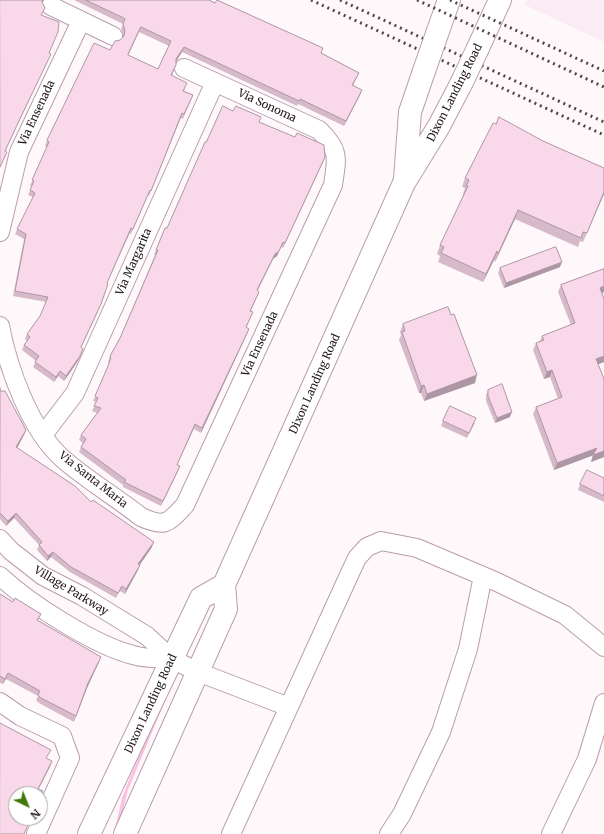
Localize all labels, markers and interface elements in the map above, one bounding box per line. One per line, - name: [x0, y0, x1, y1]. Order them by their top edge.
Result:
- street label: Dixon Landing Road: [425, 42, 485, 144]
- street label: Via Ensenada: [16, 78, 58, 148]
- street label: Via Sonoma: [236, 87, 298, 125]
- street label: Via Margarita: [113, 226, 155, 298]
- street label: Via Ensenada: [239, 309, 281, 379]
- street label: Dixon Landing Road: [287, 332, 343, 436]
- street label: Via Santa Maria: [56, 449, 130, 511]
- street label: Village Parkway: [32, 564, 110, 618]
- street label: Dixon Landing Road: [122, 652, 180, 756]
- north arrow: [8, 786, 48, 826]
- text: N: [28, 806, 43, 822]

